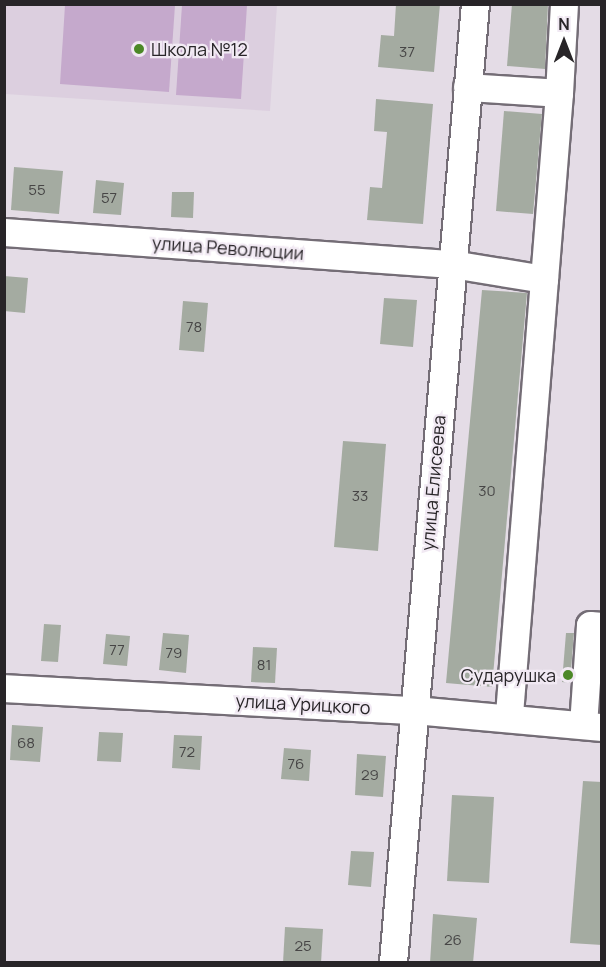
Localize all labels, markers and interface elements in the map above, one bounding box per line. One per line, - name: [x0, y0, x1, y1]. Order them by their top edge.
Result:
- north arrow: [534, 12, 594, 72]
- text: N: [558, 13, 570, 35]
- place label: Школа №12: [151, 38, 248, 60]
- marker: Школа №12: [132, 42, 146, 56]
- house number: 37: [399, 43, 415, 61]
- house number: 55: [28, 181, 46, 199]
- house number: 57: [101, 189, 117, 207]
- street label: улица Революции: [151, 232, 305, 264]
- house number: 78: [186, 318, 202, 336]
- street label: улица Елисеева: [416, 414, 450, 552]
- house number: 30: [478, 482, 496, 500]
- house number: 33: [352, 487, 368, 505]
- house number: 77: [109, 641, 125, 659]
- house number: 79: [166, 644, 182, 662]
- house number: 81: [257, 656, 271, 674]
- place label: Сударушка: [461, 664, 556, 686]
- marker: Сударушка: [561, 668, 575, 682]
- street label: улица Урицкого: [235, 690, 371, 718]
- house number: 68: [17, 734, 35, 752]
- house number: 72: [179, 743, 195, 761]
- house number: 76: [288, 755, 304, 773]
- house number: 29: [361, 766, 379, 784]
- house number: 26: [444, 931, 462, 949]
- house number: 25: [294, 937, 312, 955]

